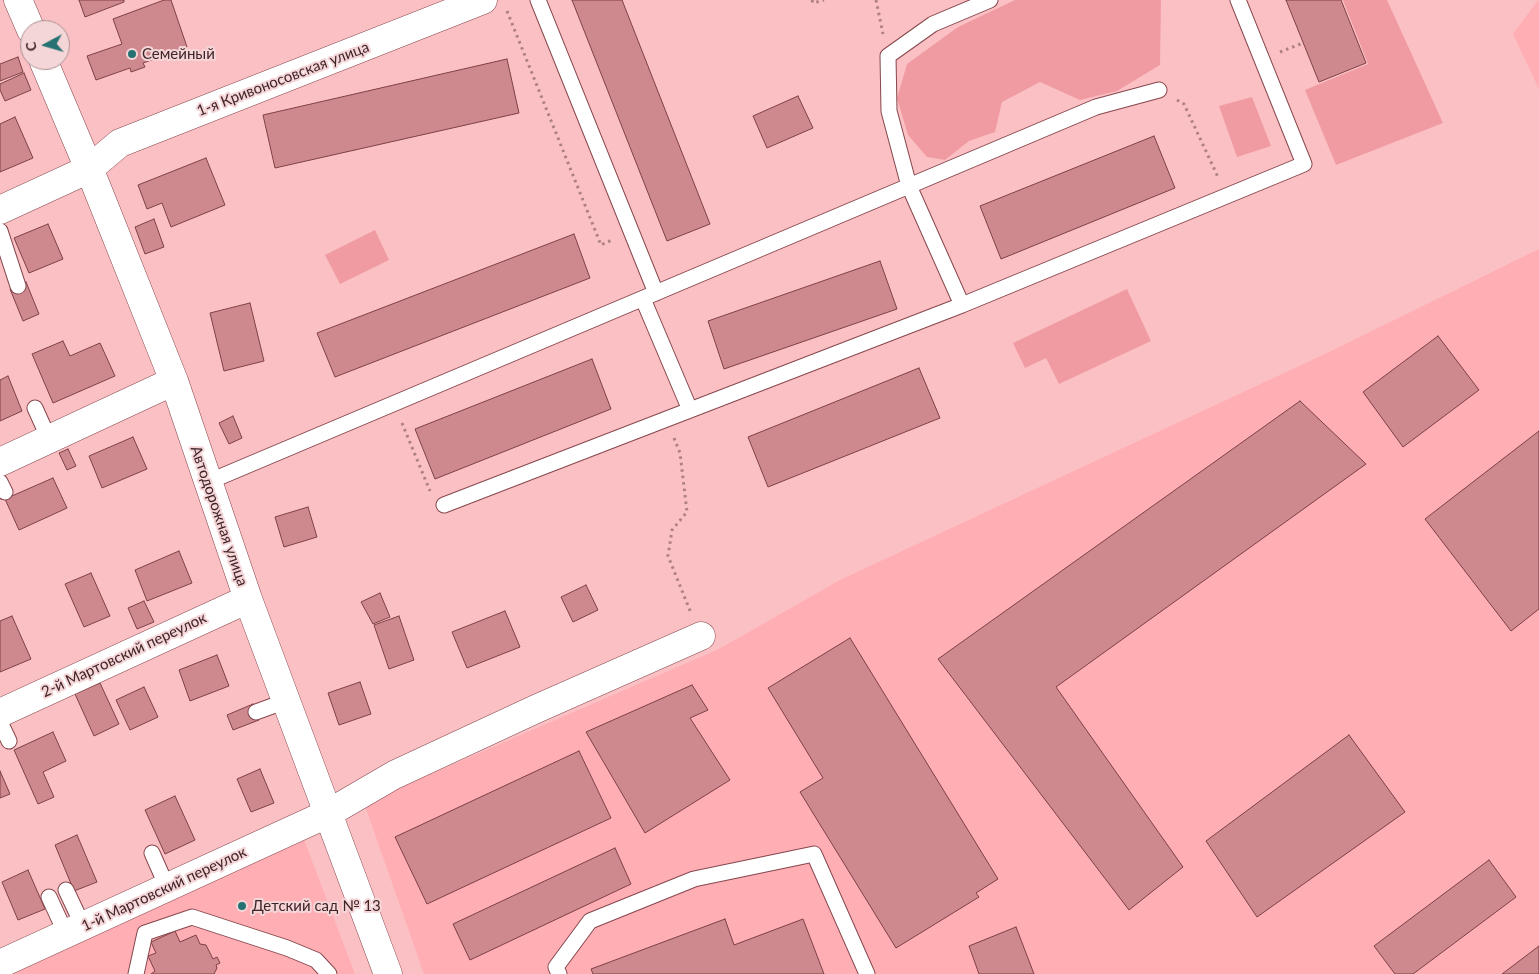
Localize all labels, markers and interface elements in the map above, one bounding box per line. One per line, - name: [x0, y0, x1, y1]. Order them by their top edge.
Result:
- north arrow: [20, 20, 70, 70]
- street label: 1-я Кривоносовская улица: [194, 38, 372, 120]
- text: С: [22, 41, 40, 52]
- place label: Семейный: [142, 45, 215, 63]
- marker: Семейный: [126, 48, 138, 60]
- street label: Автодорожная улица: [187, 444, 251, 588]
- street label: 2-й Мартовский переулок: [39, 609, 209, 701]
- street label: 1-й Мартовский переулок: [79, 843, 249, 935]
- place label: Детский сад № 13: [252, 897, 381, 915]
- marker: Детский сад № 13: [236, 900, 248, 912]

